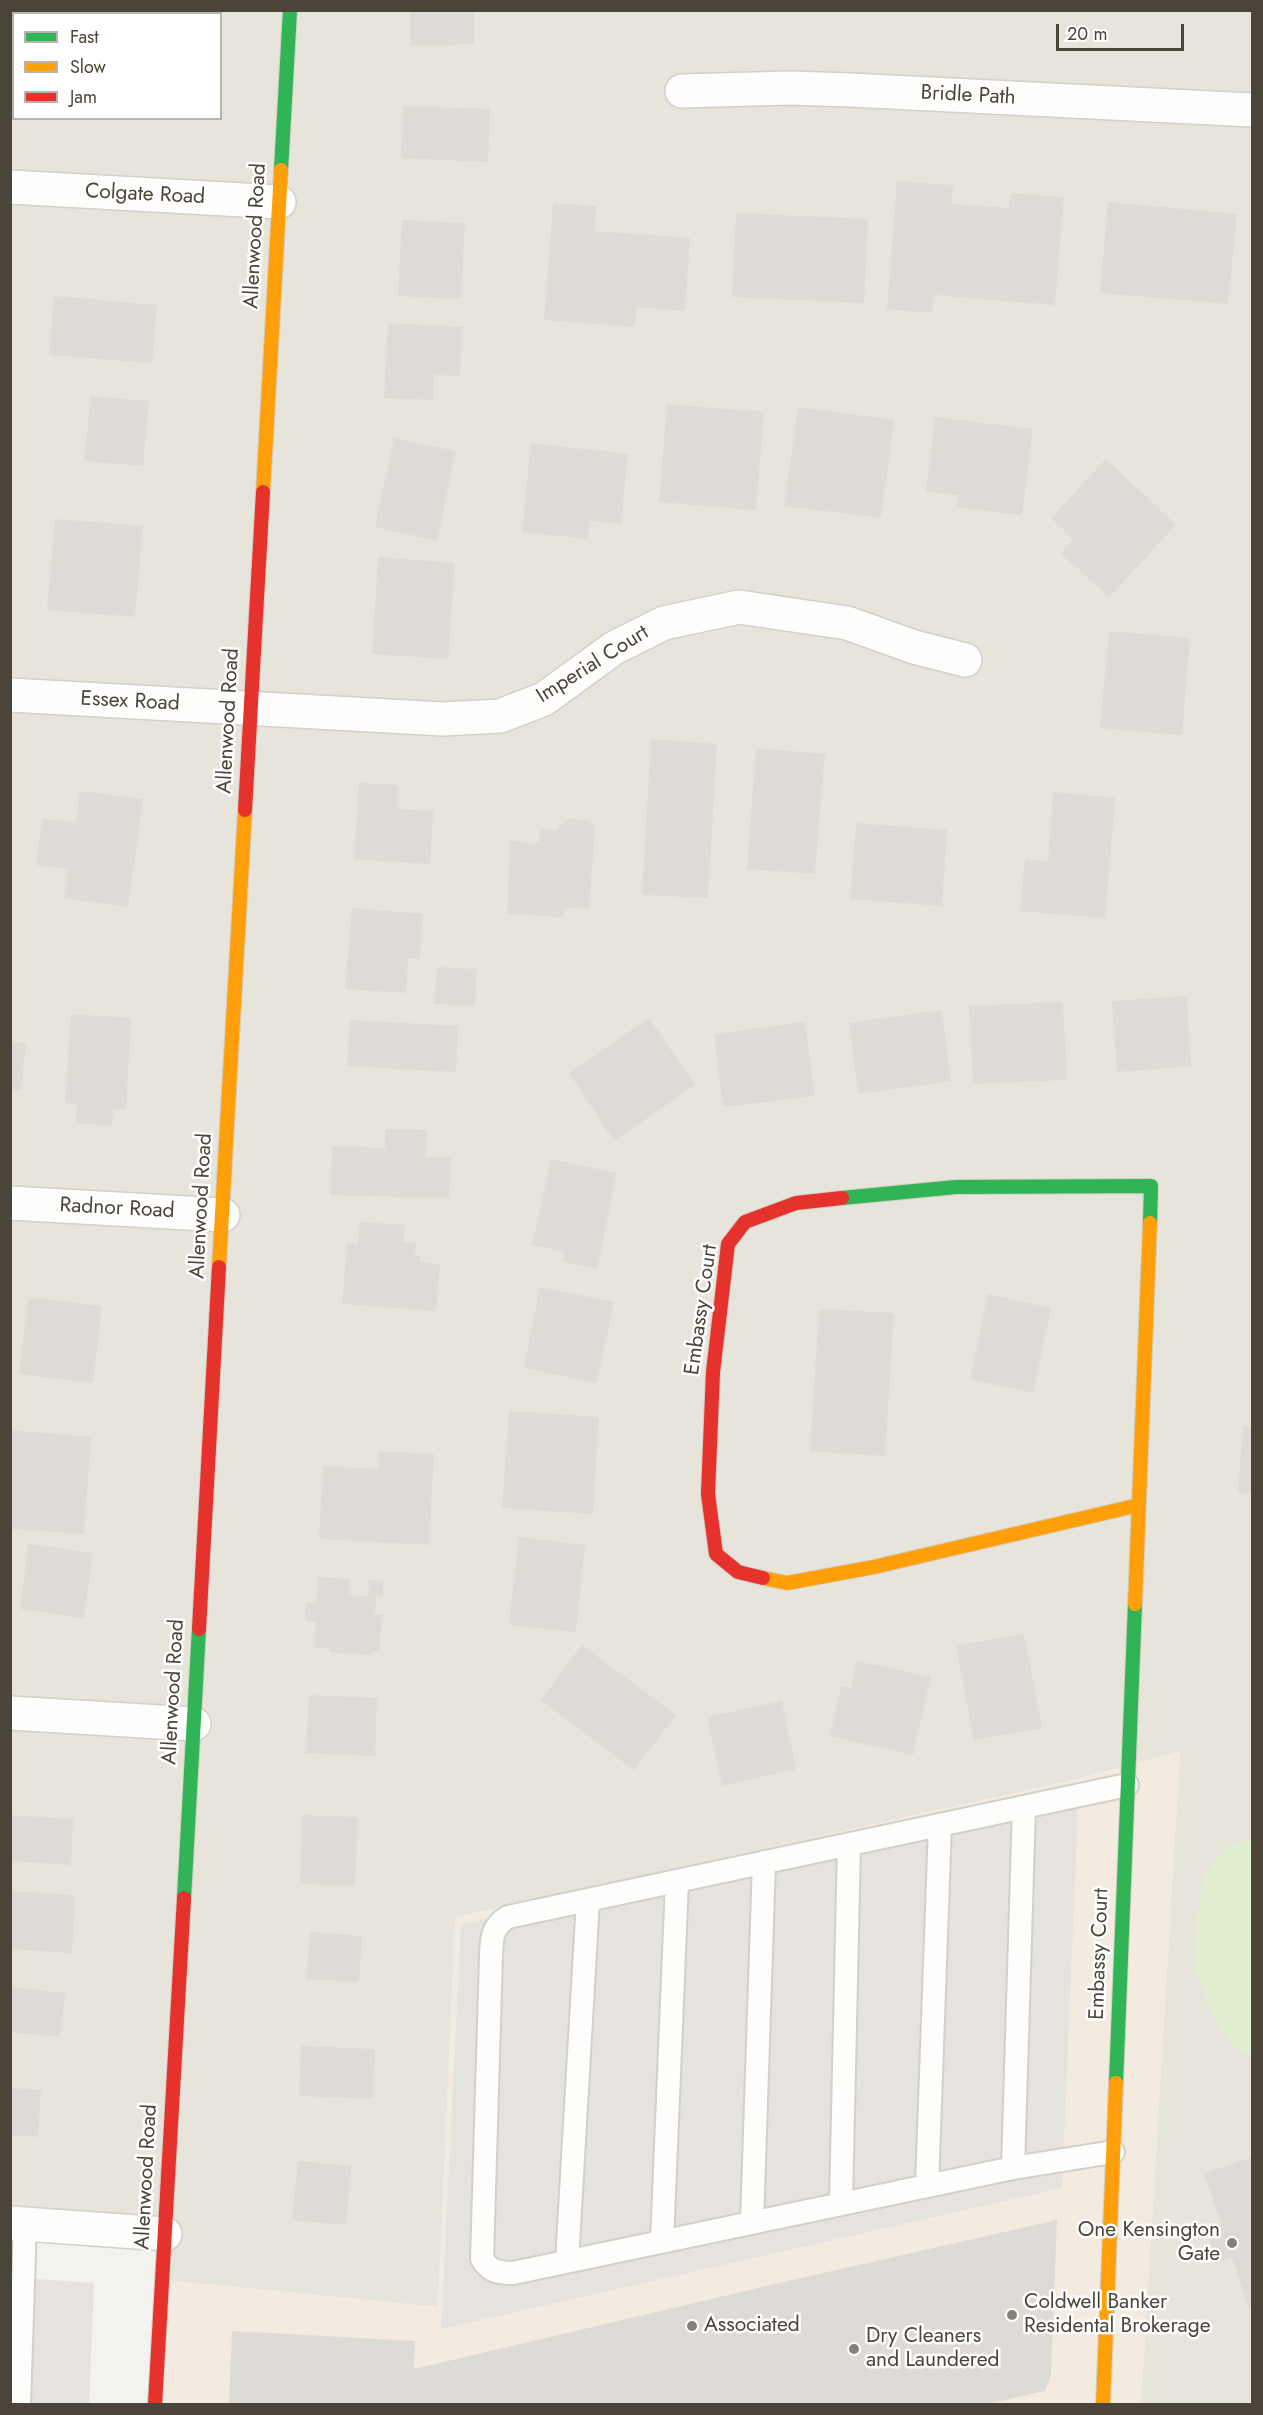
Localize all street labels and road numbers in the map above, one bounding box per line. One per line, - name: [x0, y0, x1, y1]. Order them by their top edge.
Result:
- street label: Bridle Path: [920, 81, 1016, 111]
- street label: Allenwood Road: [240, 163, 272, 309]
- street label: Colgate Road: [84, 179, 206, 211]
- street label: Imperial Court: [532, 621, 654, 709]
- street label: Allenwood Road: [213, 648, 245, 794]
- street label: Essex Road: [80, 687, 180, 717]
- street label: Allenwood Road: [186, 1133, 218, 1279]
- street label: Radnor Road: [59, 1193, 175, 1225]
- street label: Embassy Court: [680, 1243, 724, 1377]
- street label: Allenwood Road: [158, 1619, 190, 1765]
- street label: Embassy Court: [1085, 1888, 1115, 2020]
- street label: Allenwood Road: [131, 2104, 163, 2250]

